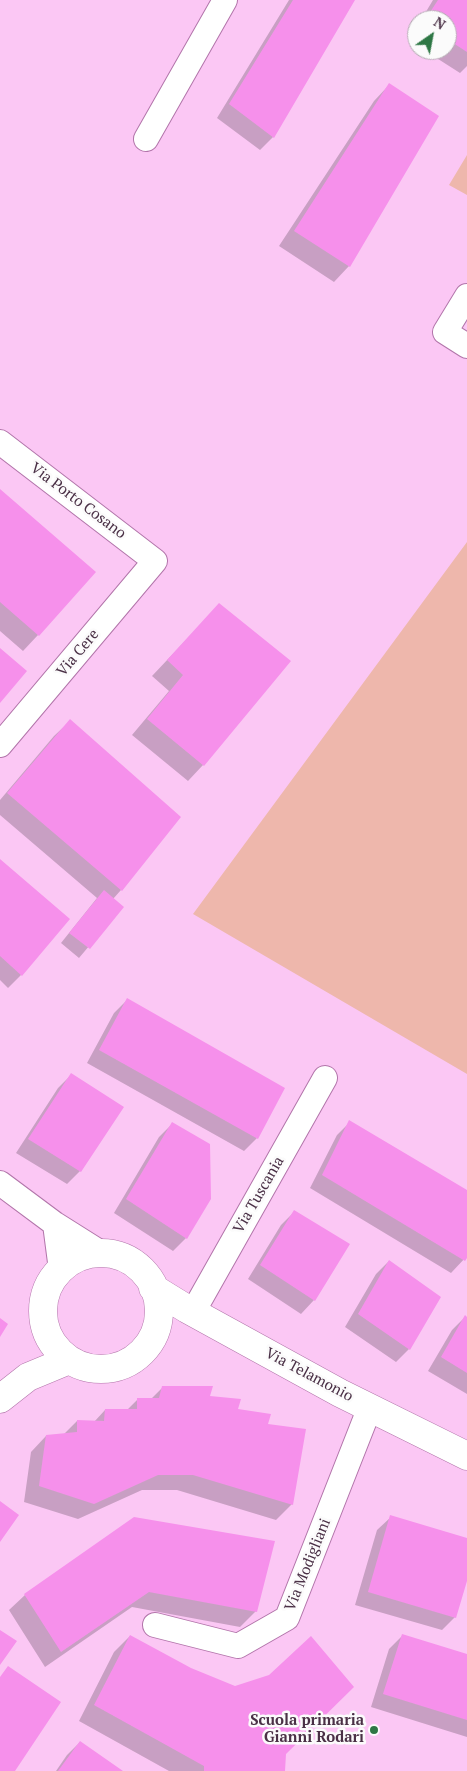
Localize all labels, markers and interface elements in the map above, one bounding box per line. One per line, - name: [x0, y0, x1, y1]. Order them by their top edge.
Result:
- north arrow: [407, 10, 457, 60]
- text: N: [430, 12, 450, 34]
- street label: Via Porto Cosano: [27, 459, 129, 543]
- street label: Via Cere: [53, 626, 103, 680]
- street label: Via Tuscania: [230, 1153, 288, 1237]
- street label: Via Telamonio: [262, 1344, 356, 1406]
- street label: Via Modigliani: [281, 1516, 335, 1614]
- place label: Scuola primaria Gianni Rodari: [250, 1712, 364, 1747]
- marker: Scuola primaria Gianni Rodari: [368, 1724, 380, 1736]

